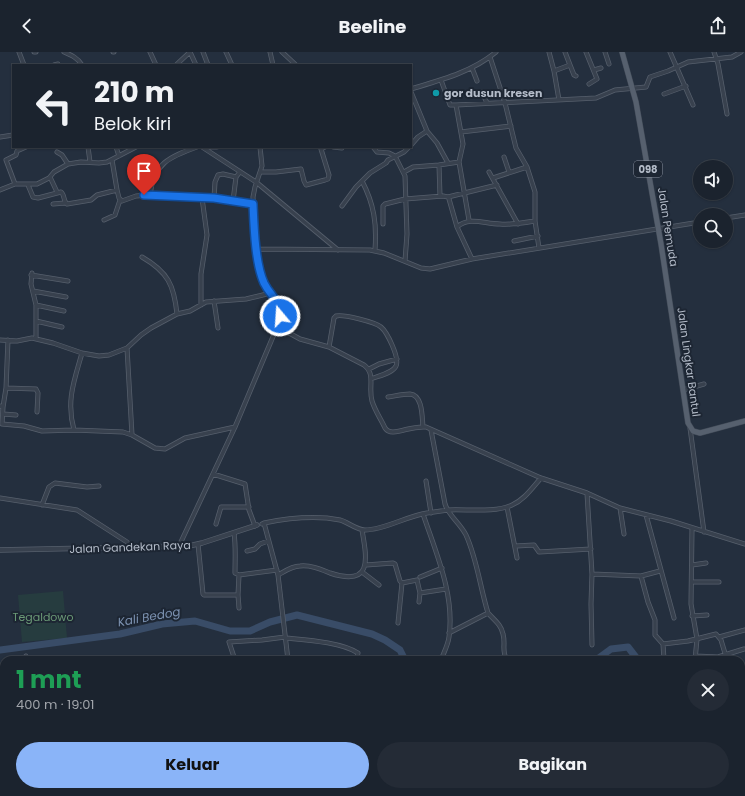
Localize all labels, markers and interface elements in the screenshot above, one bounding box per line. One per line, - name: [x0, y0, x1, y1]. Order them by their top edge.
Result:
- text: Beeline: [339, 14, 406, 39]
- icon: back: [16, 15, 38, 37]
- icon: share: [707, 15, 729, 37]
- text: 210 m: [94, 73, 174, 112]
- icon: left: [28, 80, 80, 132]
- place label: gor dusun kresen: [444, 85, 542, 101]
- marker: gor dusun kresen: [431, 88, 441, 98]
- text: Belok kiri: [94, 111, 171, 136]
- pin: [127, 154, 161, 195]
- icon: arrive: [133, 160, 155, 182]
- map controls: [693, 160, 733, 248]
- button: sound: [693, 160, 733, 200]
- road number: 098: [634, 161, 662, 177]
- street label: Jalan Pemuda: [654, 186, 682, 268]
- button: search: [693, 208, 733, 248]
- position arrow: [259, 295, 301, 337]
- street label: Jalan Lingkar Bantul: [673, 306, 705, 418]
- street label: Jalan Gandekan Raya: [69, 537, 191, 557]
- water label: Kali Bedog: [116, 603, 182, 630]
- park label: Tegaldowo: [13, 609, 73, 625]
- text: 1 mnt: [16, 663, 81, 696]
- button: close: [687, 669, 729, 711]
- text: 400 m · 19:01: [16, 695, 95, 714]
- button: Keluar: [16, 742, 369, 788]
- button: Bagikan: [377, 742, 729, 788]

